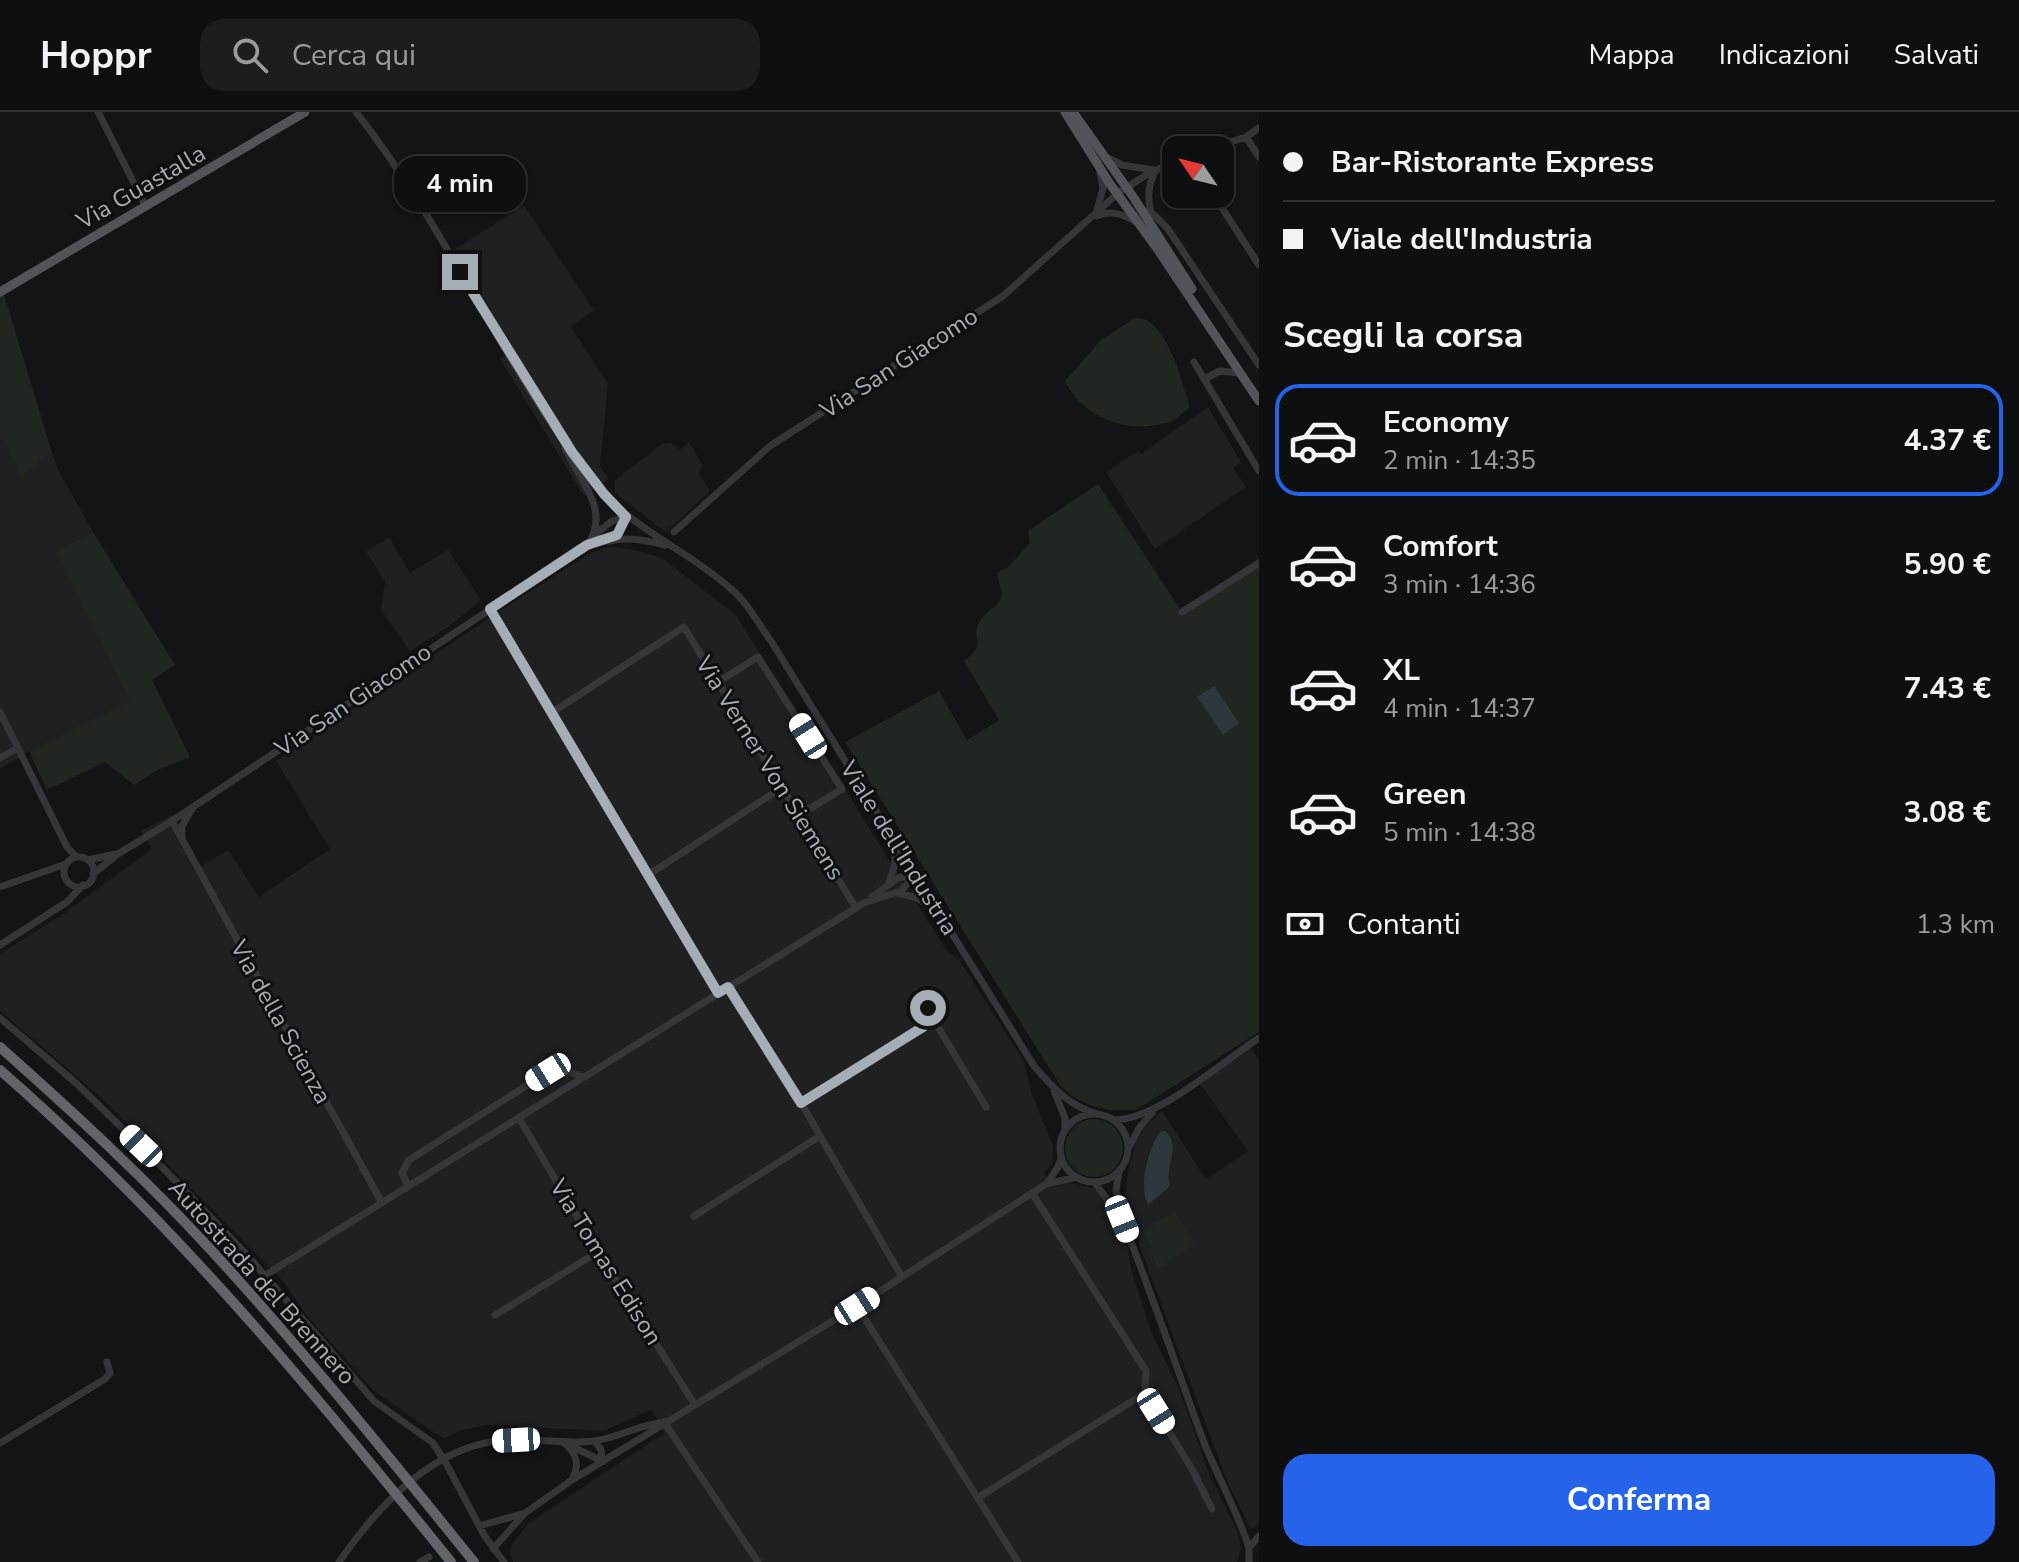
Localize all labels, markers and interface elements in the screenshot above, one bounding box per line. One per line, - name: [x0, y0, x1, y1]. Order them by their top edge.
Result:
- search box: [200, 19, 760, 91]
- text: Hoppr: [40, 30, 152, 81]
- icon: search: [228, 33, 272, 77]
- text: Cerca qui: [292, 35, 416, 76]
- text: Mappa: [1588, 36, 1675, 74]
- text: Indicazioni: [1719, 36, 1850, 74]
- text: Salvati: [1894, 36, 1979, 74]
- north arrow: [1162, 136, 1234, 208]
- map controls: [1162, 136, 1234, 208]
- street label: Via Guastalla: [70, 137, 211, 237]
- text: Bar-Ristorante Express: [1331, 142, 1654, 183]
- callout: 4 min: [394, 156, 526, 212]
- text: 4 min: [426, 166, 494, 201]
- text: Viale dell'Industria: [1331, 219, 1593, 260]
- route end: [442, 254, 478, 290]
- street label: Via San Giacomo: [813, 300, 984, 427]
- text: Scegli la corsa: [1283, 311, 1523, 360]
- text: Economy: [1383, 402, 1509, 443]
- icon: car: [1287, 404, 1359, 476]
- text: 4.37 €: [1903, 420, 1991, 461]
- text: 2 min · 14:35: [1383, 443, 1536, 478]
- text: Comfort: [1383, 526, 1498, 567]
- icon: car: [1287, 528, 1359, 600]
- text: 5.90 €: [1903, 544, 1991, 585]
- text: 3 min · 14:36: [1383, 567, 1536, 602]
- street label: Via San Giacomo: [268, 636, 437, 765]
- street label: Via Verner Von Siemens: [687, 649, 852, 886]
- text: XL: [1383, 650, 1420, 691]
- icon: car: [1287, 652, 1359, 724]
- text: 7.43 €: [1903, 668, 1991, 709]
- text: 4 min · 14:37: [1383, 691, 1536, 726]
- car: [785, 709, 831, 763]
- street label: Viale dell'Industria: [832, 754, 966, 941]
- text: Green: [1383, 774, 1467, 815]
- icon: car: [1287, 776, 1359, 848]
- text: 3.08 €: [1903, 792, 1991, 833]
- text: 5 min · 14:38: [1383, 815, 1536, 850]
- icon: cash: [1283, 902, 1327, 946]
- text: Contanti: [1347, 904, 1461, 945]
- text: 1.3 km: [1916, 907, 1995, 942]
- street label: Via della Scienza: [222, 934, 339, 1110]
- route start: [910, 990, 946, 1026]
- car: [521, 1049, 575, 1095]
- car: [115, 1121, 167, 1171]
- street label: Via Tomas Edison: [542, 1172, 670, 1351]
- street label: Autostrada del Brennero: [161, 1173, 363, 1391]
- car: [1102, 1192, 1142, 1246]
- car: [830, 1283, 884, 1329]
- car: [1133, 1384, 1179, 1438]
- car: [491, 1427, 541, 1453]
- button: Conferma: [1283, 1454, 1995, 1546]

